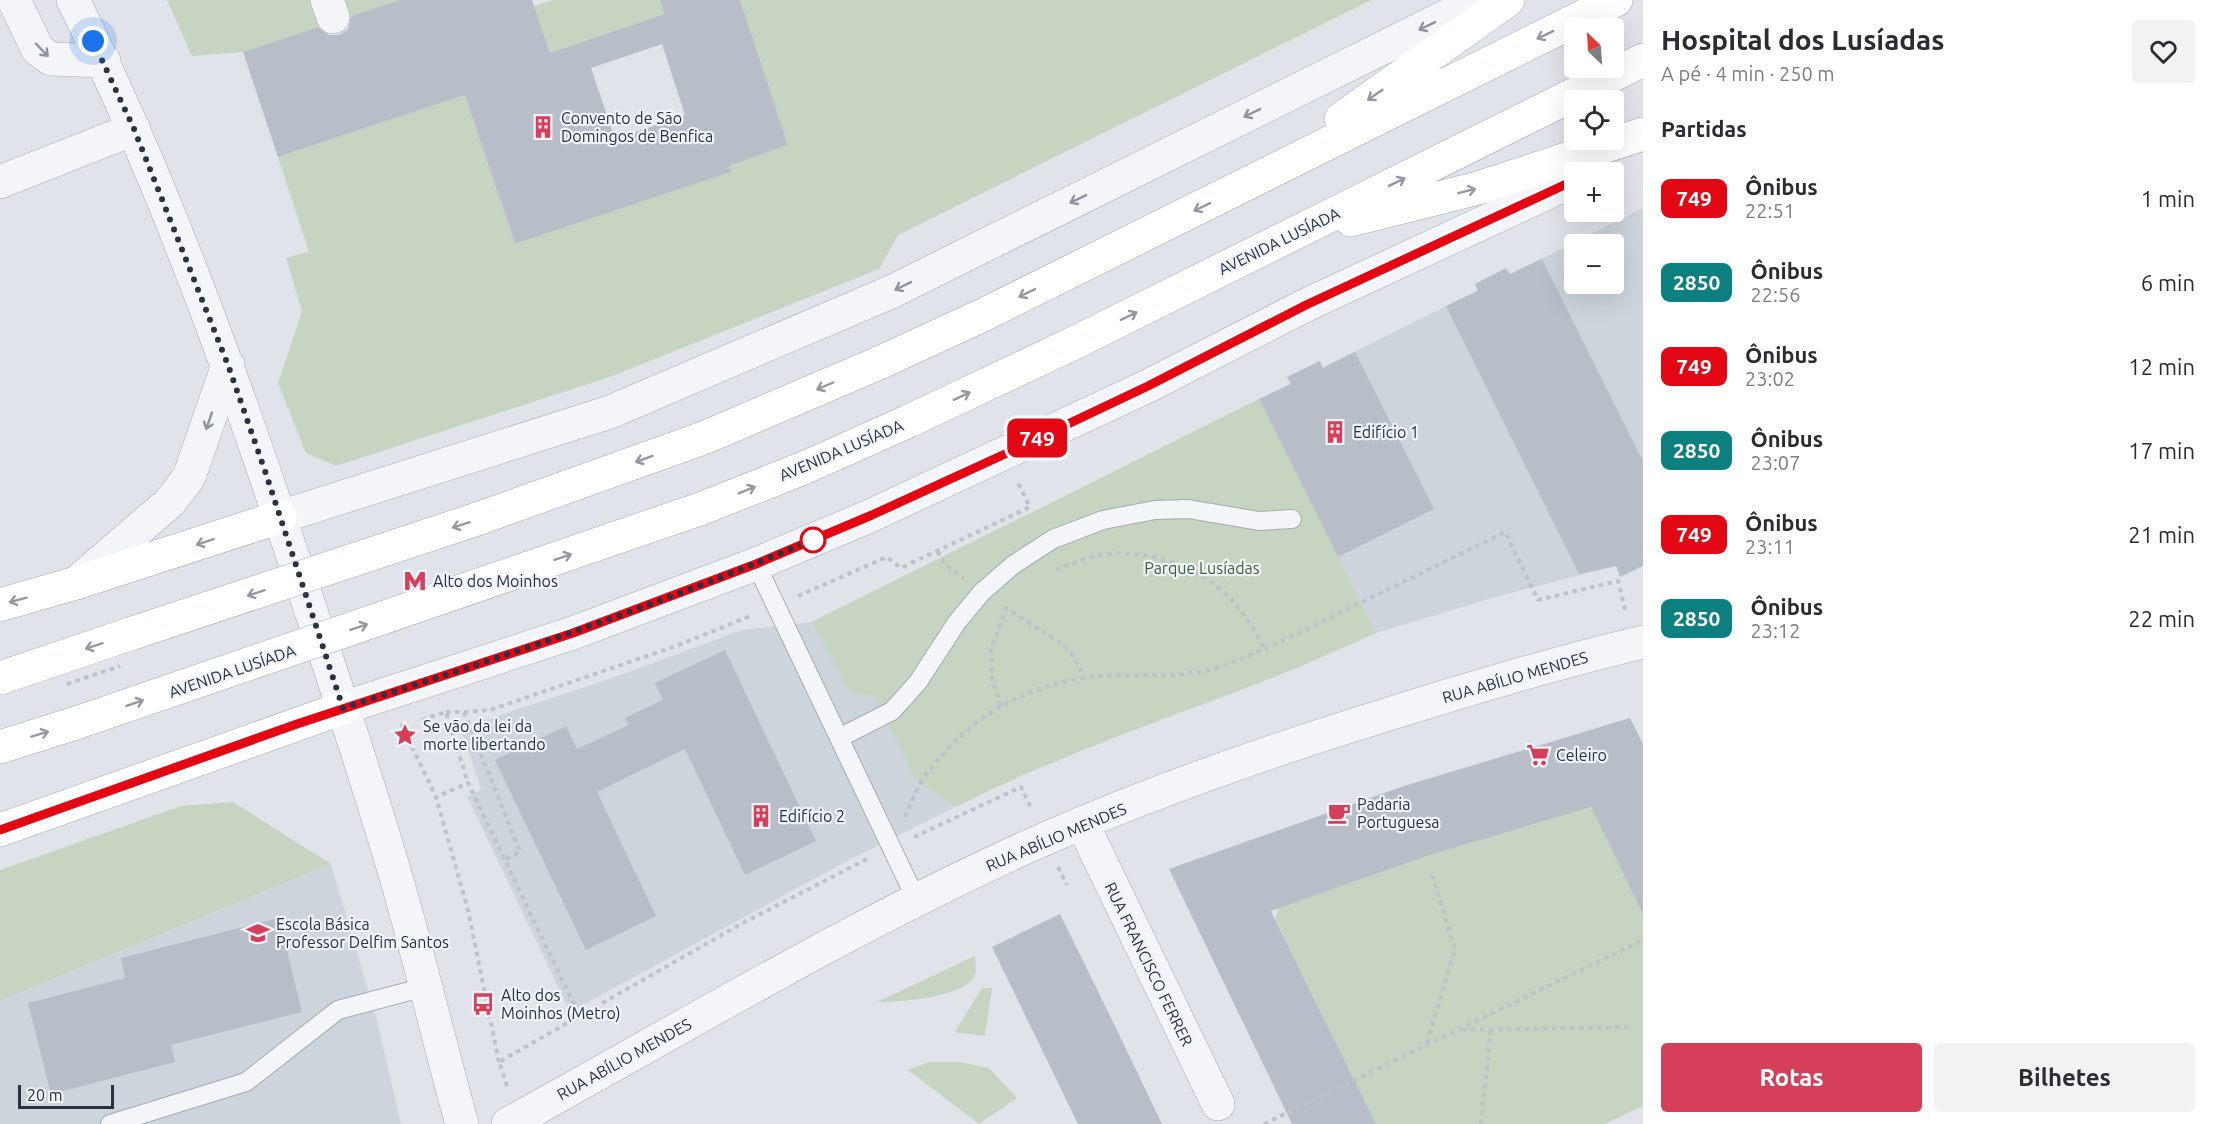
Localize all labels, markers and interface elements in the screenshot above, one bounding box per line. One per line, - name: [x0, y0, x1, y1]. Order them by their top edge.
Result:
- north arrow: [1564, 18, 1624, 78]
- map controls: [1564, 18, 1624, 294]
- one-way arrow: [1419, 20, 1436, 32]
- button: heart: [2132, 20, 2195, 83]
- text: Hospital dos Lusíadas: [1661, 24, 1945, 55]
- your location: [78, 26, 108, 56]
- one-way arrow: [1537, 30, 1555, 42]
- one-way arrow: [35, 43, 49, 58]
- text: A pé · 4 min · 250 m: [1661, 62, 1835, 85]
- one-way arrow: [1367, 89, 1384, 101]
- button: locate: [1564, 90, 1624, 150]
- one-way arrow: [1244, 107, 1262, 119]
- place label: Convento de São Domingos de Benfica: [561, 109, 713, 145]
- building icon: Convento de São Domingos de Benfica: [530, 114, 556, 140]
- text: Partidas: [1661, 116, 1747, 141]
- button: +: [1564, 162, 1624, 222]
- text: Ônibus: [1745, 174, 1818, 199]
- one-way arrow: [1387, 176, 1405, 188]
- one-way arrow: [1457, 184, 1476, 196]
- text: 749: [1676, 186, 1712, 210]
- text: 1 min: [2141, 186, 2195, 211]
- one-way arrow: [1069, 194, 1087, 206]
- text: 22:51: [1745, 199, 1795, 222]
- one-way arrow: [1193, 201, 1211, 213]
- street label: AVENIDA LUSÍADA: [1214, 202, 1343, 278]
- button: −: [1564, 234, 1624, 294]
- text: Ônibus: [1750, 258, 1823, 283]
- text: 2850: [1673, 270, 1720, 294]
- text: 6 min: [2141, 270, 2195, 295]
- one-way arrow: [895, 280, 912, 292]
- text: 22:56: [1750, 283, 1800, 306]
- one-way arrow: [1018, 288, 1036, 300]
- one-way arrow: [1119, 309, 1137, 321]
- text: Ônibus: [1745, 342, 1818, 367]
- text: 749: [1676, 354, 1712, 378]
- text: 12 min: [2128, 354, 2195, 379]
- text: 23:02: [1745, 367, 1795, 390]
- one-way arrow: [817, 381, 835, 392]
- one-way arrow: [952, 390, 970, 402]
- one-way arrow: [202, 411, 213, 430]
- street label: AVENIDA LUSÍADA: [776, 414, 906, 484]
- line badge: 749: [1002, 418, 1072, 458]
- building icon: Edifício 1: [1322, 419, 1348, 445]
- place label: Edifício 1: [1353, 423, 1419, 441]
- text: 749: [1019, 426, 1055, 450]
- text: Ônibus: [1750, 426, 1823, 451]
- text: 2850: [1673, 438, 1720, 462]
- text: 17 min: [2128, 438, 2195, 463]
- text: 23:07: [1750, 451, 1800, 474]
- one-way arrow: [636, 455, 654, 466]
- one-way arrow: [737, 484, 755, 495]
- text: Ônibus: [1745, 510, 1818, 535]
- one-way arrow: [452, 520, 471, 531]
- text: 749: [1676, 522, 1712, 546]
- text: 21 min: [2128, 522, 2195, 547]
- unlabelled marker: [800, 527, 826, 553]
- text: 23:11: [1745, 535, 1795, 558]
- one-way arrow: [196, 538, 215, 549]
- one-way arrow: [553, 550, 572, 561]
- park label: Parque Lusíadas: [1144, 559, 1260, 577]
- metro station icon: Alto dos Moinhos: [402, 568, 428, 594]
- place label: Alto dos Moinhos: [433, 572, 558, 590]
- one-way arrow: [247, 588, 266, 599]
- text: Ônibus: [1750, 594, 1823, 619]
- one-way arrow: [9, 595, 28, 606]
- text: 2850: [1673, 606, 1720, 630]
- text: 22 min: [2128, 606, 2195, 631]
- text: 23:12: [1750, 619, 1800, 642]
- one-way arrow: [349, 621, 368, 632]
- street label: AVENIDA LUSÍADA: [166, 639, 298, 701]
- one-way arrow: [85, 641, 104, 652]
- street label: RUA ABÍLIO MENDES: [1439, 646, 1590, 706]
- one-way arrow: [125, 697, 144, 708]
- place label: Se vão da lei da morte libertando: [423, 717, 546, 753]
- place icon: Se vão da lei da morte libertando: [392, 722, 418, 748]
- one-way arrow: [30, 728, 49, 739]
- supermarket icon: Celeiro: [1525, 742, 1551, 768]
- place label: Celeiro: [1556, 746, 1607, 764]
- place label: Padaria Portuguesa: [1357, 795, 1440, 831]
- street label: RUA ABÍLIO MENDES: [982, 797, 1129, 875]
- cafe icon: Padaria Portuguesa: [1326, 800, 1352, 826]
- building icon: Edifício 2: [748, 803, 774, 829]
- place label: Edifício 2: [779, 807, 845, 825]
- street label: RUA FRANCISCO FERRER: [1101, 879, 1197, 1049]
- place label: Escola Básica Professor Delfim Santos: [276, 915, 449, 951]
- school or university icon: Escola Básica Professor Delfim Santos: [245, 920, 271, 946]
- place label: Alto dos Moinhos (Metro): [501, 986, 621, 1023]
- bus stop icon: Alto dos Moinhos (Metro): [470, 991, 496, 1017]
- street label: RUA ABÍLIO MENDES: [553, 1013, 694, 1103]
- button: Rotas: [1661, 1043, 1922, 1112]
- button: Bilhetes: [1934, 1043, 2195, 1112]
- scale bar: [18, 1082, 114, 1110]
- text: 20 m: [27, 1086, 63, 1104]

